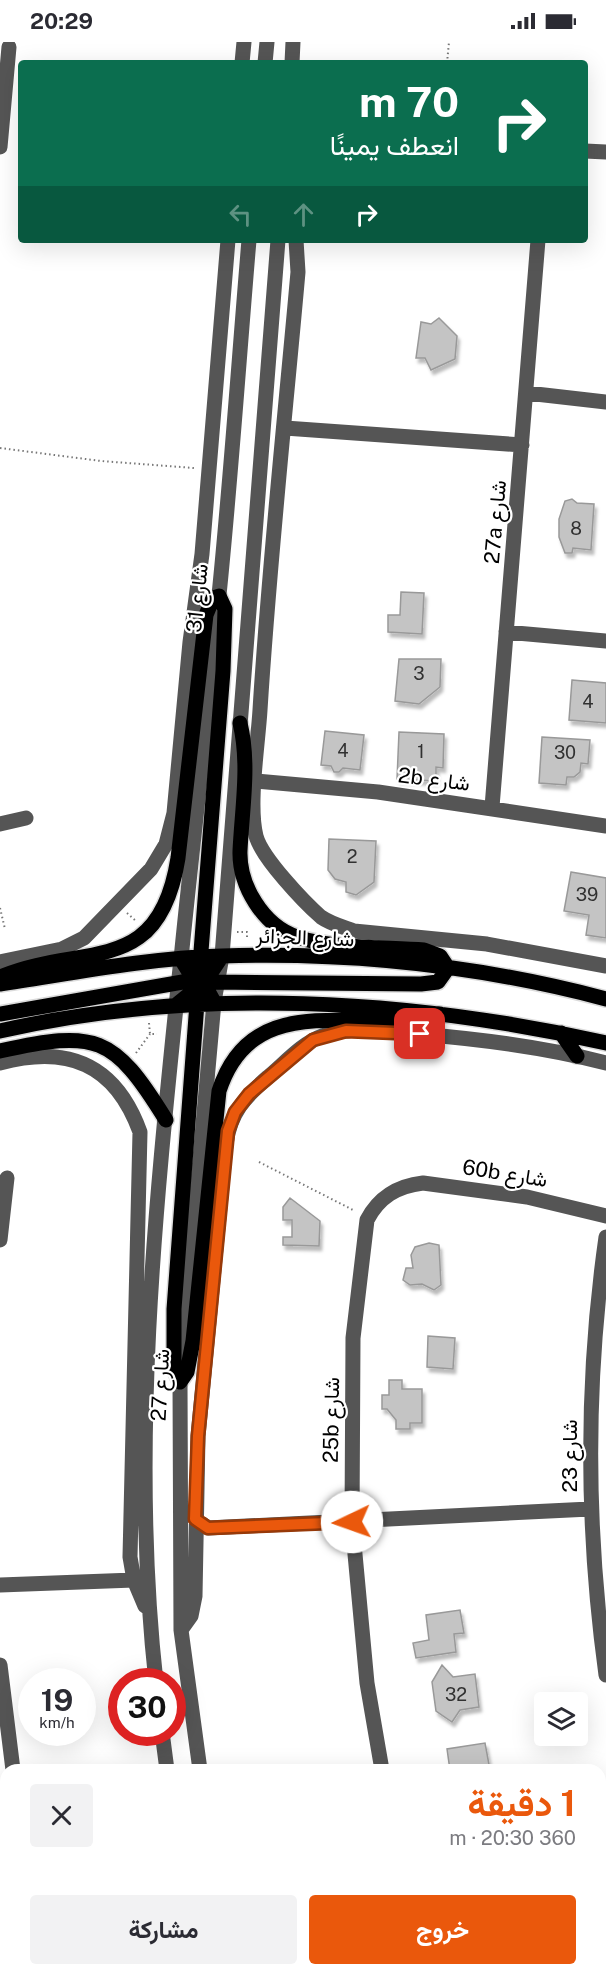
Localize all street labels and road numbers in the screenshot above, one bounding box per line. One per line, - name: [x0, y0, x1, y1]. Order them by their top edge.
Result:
- street label: 27a شارع: [479, 479, 513, 565]
- street label: شارع 31: [181, 562, 215, 634]
- street label: 2b شارع: [396, 762, 471, 798]
- street label: شارع الجزائر: [254, 923, 355, 953]
- street label: 60b شارع: [460, 1154, 549, 1194]
- street label: شارع 27: [146, 1348, 176, 1422]
- street label: 25b شارع: [318, 1377, 346, 1463]
- street label: شارع 23: [557, 1419, 584, 1493]

